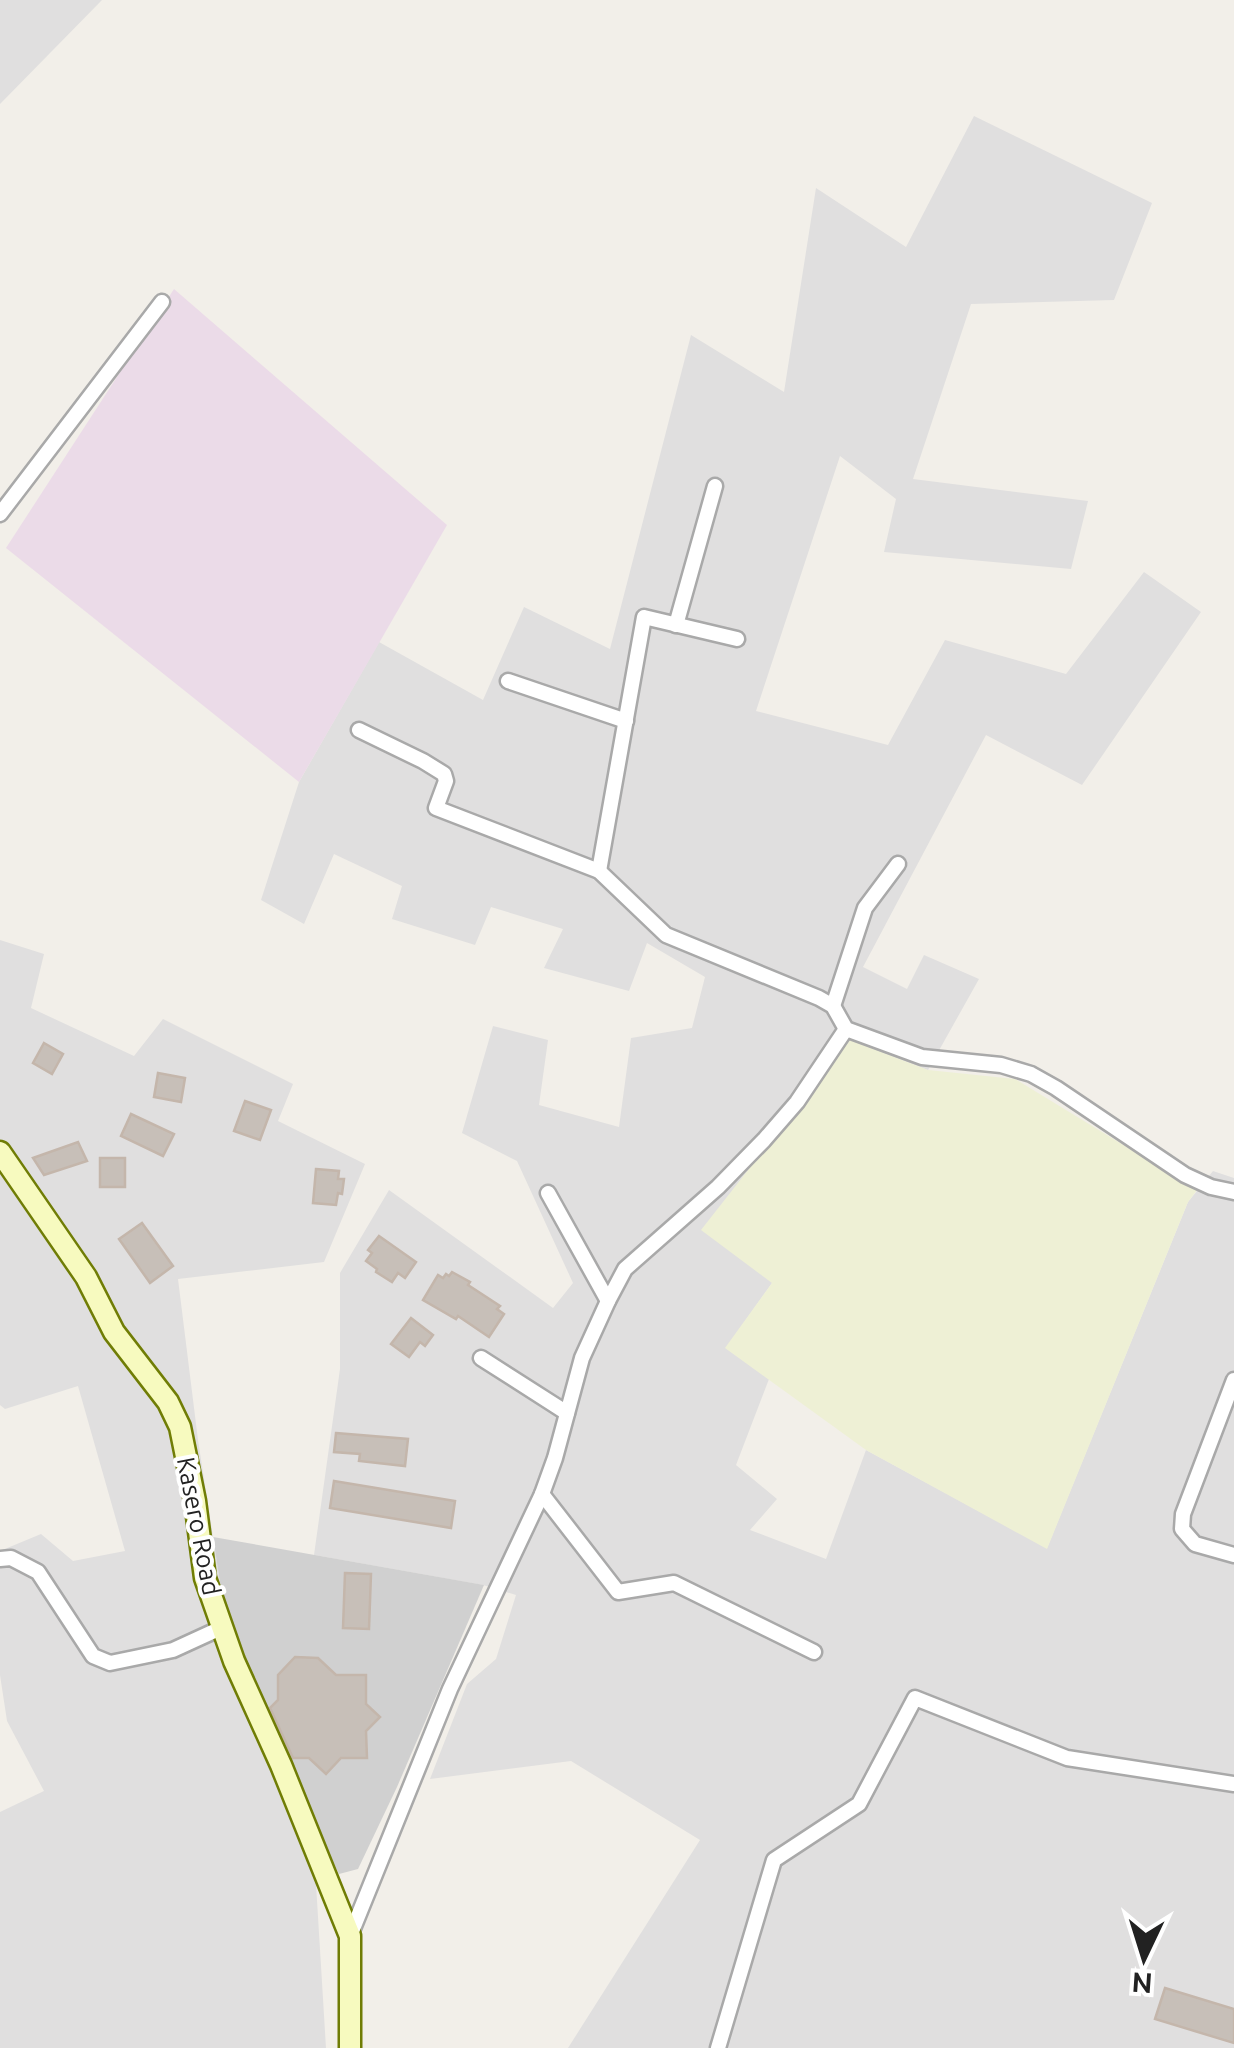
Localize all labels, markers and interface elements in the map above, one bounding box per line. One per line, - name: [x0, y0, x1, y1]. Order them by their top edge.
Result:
- street label: Kasero Road: [172, 1455, 226, 1597]
- north arrow: [1094, 1908, 1194, 2008]
- text: N: [1131, 1967, 1154, 2000]

